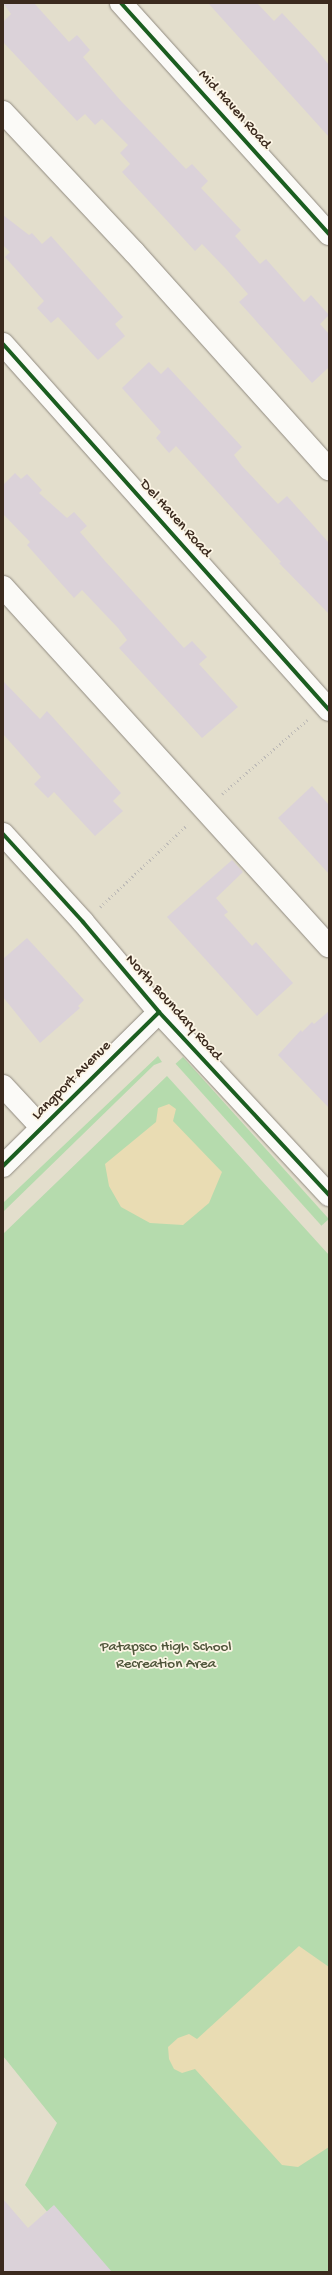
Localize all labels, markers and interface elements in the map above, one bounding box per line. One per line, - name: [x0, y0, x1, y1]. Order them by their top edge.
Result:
- street label: Mid Haven Road: [194, 67, 274, 153]
- street label: Del Haven Road: [135, 476, 215, 562]
- street label: North Boundary Road: [121, 951, 225, 1065]
- street label: Langport Avenue: [29, 1038, 115, 1124]
- park label: Patapsco High School Recreation Area: [100, 1638, 232, 1673]

